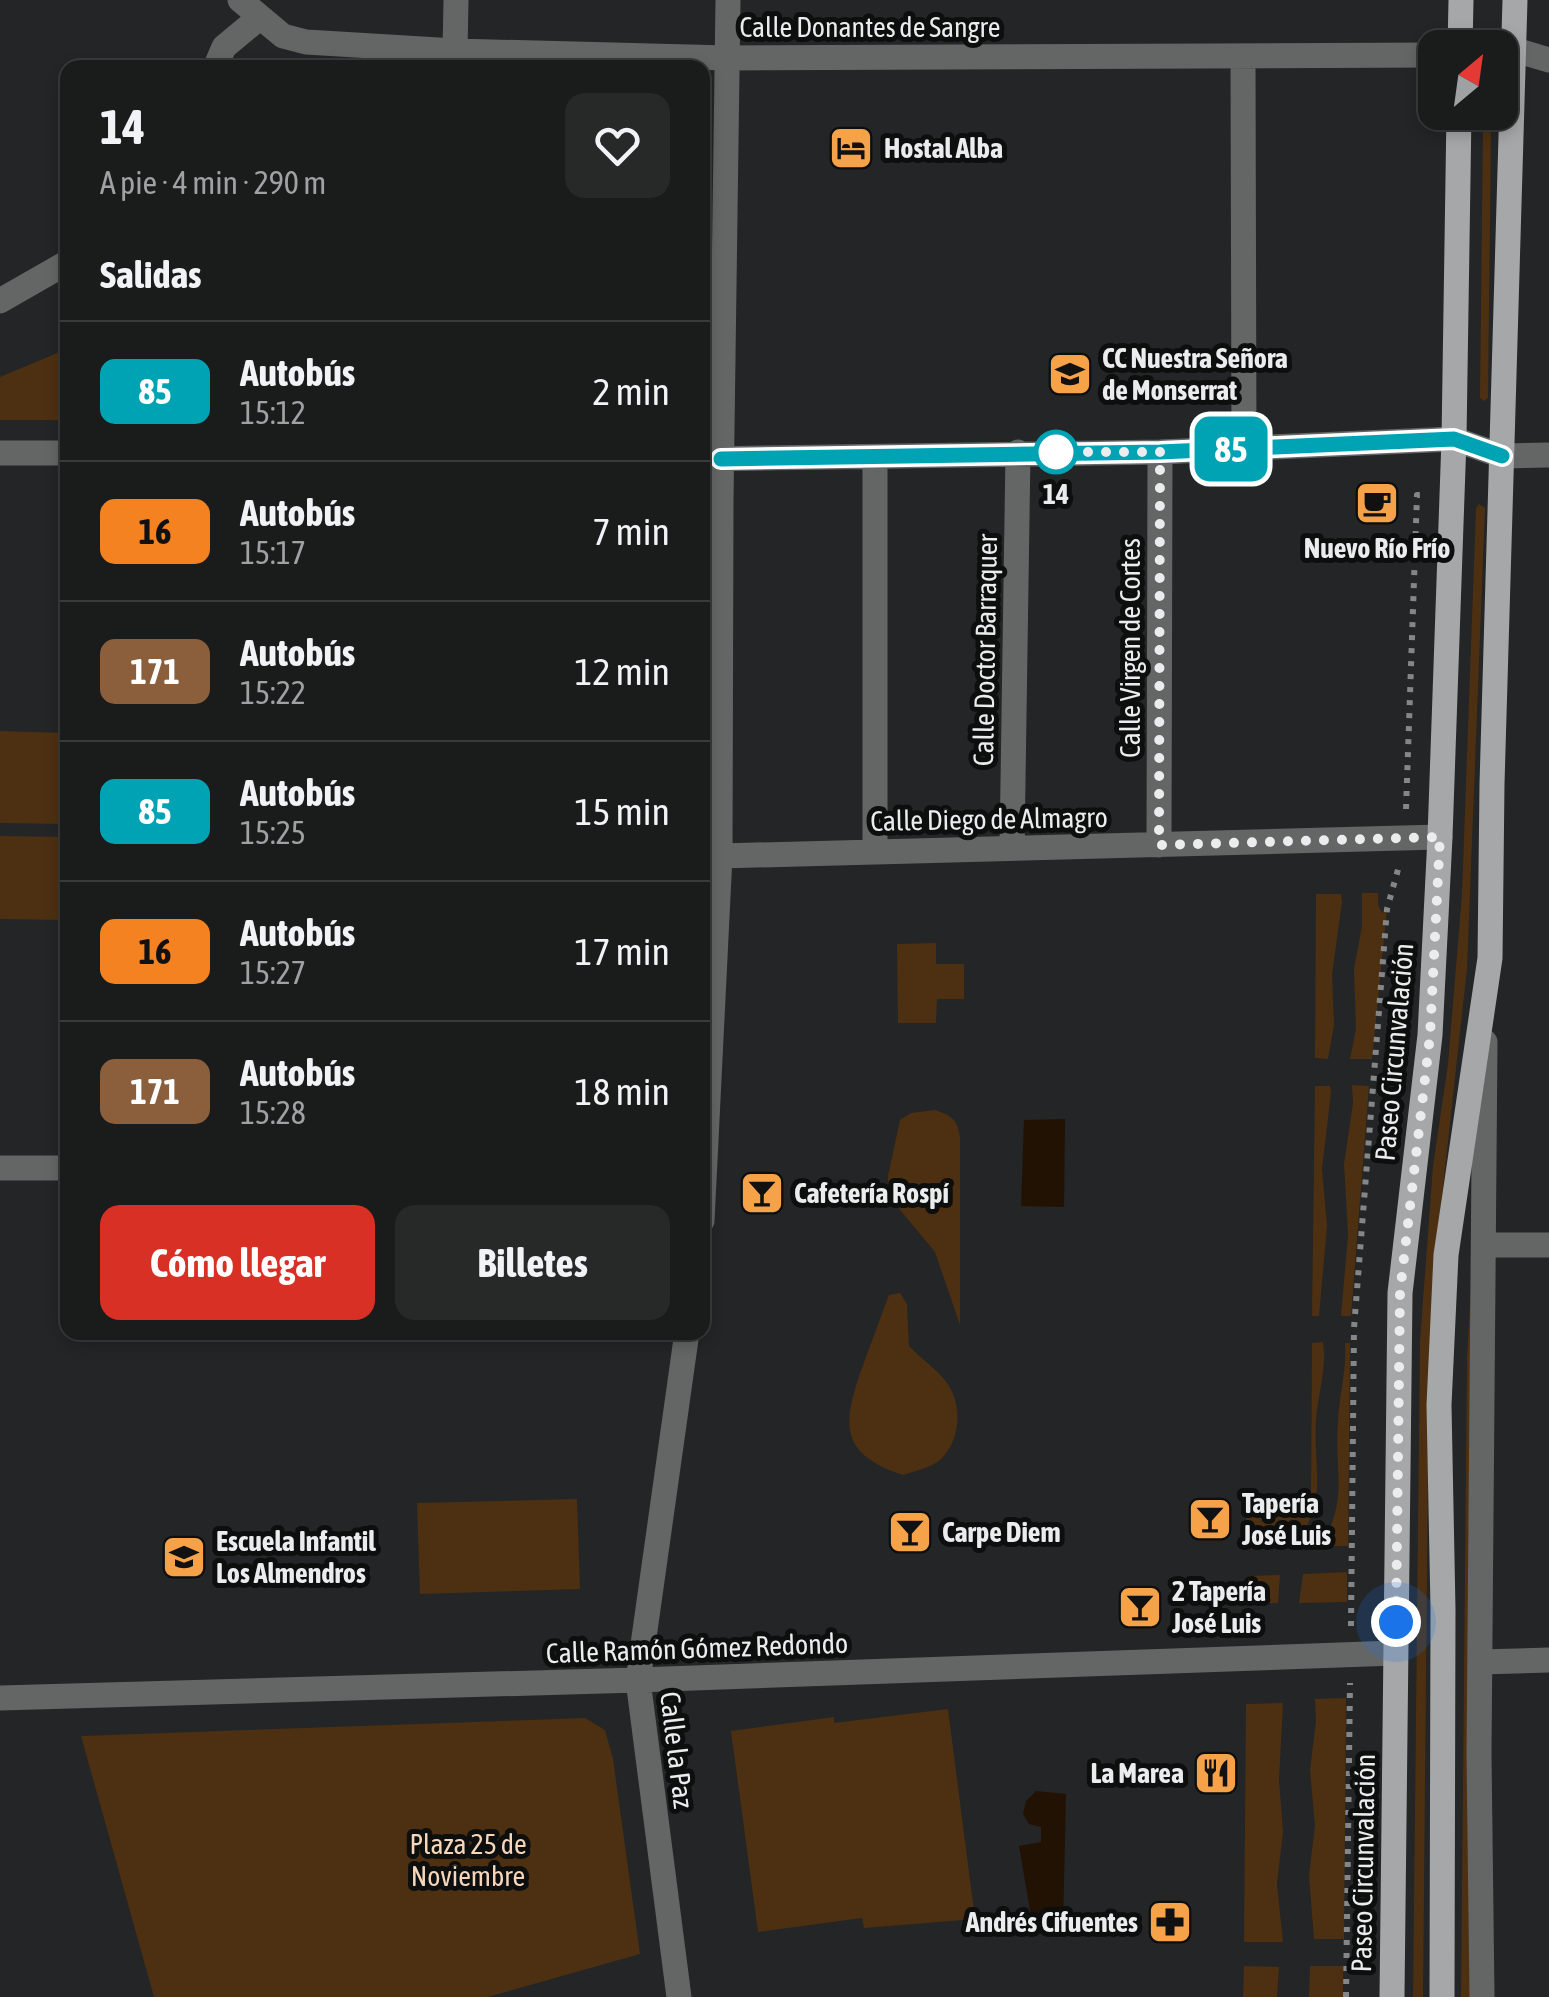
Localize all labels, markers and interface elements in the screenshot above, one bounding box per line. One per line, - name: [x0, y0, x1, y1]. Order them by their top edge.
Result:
- street label: Calle Donantes de Sangre: [739, 11, 1001, 43]
- north arrow: [1418, 30, 1518, 130]
- map controls: [1418, 30, 1518, 130]
- button: heart: [565, 93, 670, 198]
- text: 14: [100, 99, 145, 154]
- hotel icon: Hostal Alba: [828, 125, 874, 171]
- place label: Hostal Alba: [884, 132, 1003, 164]
- text: A pie · 4 min · 290 m: [100, 164, 326, 201]
- text: Salidas: [100, 253, 202, 296]
- place label: CC Nuestra Señora de Monserrat: [1102, 342, 1288, 406]
- text: Autobús: [240, 351, 355, 394]
- school or university icon: CC Nuestra Señora de Monserrat: [1047, 351, 1093, 397]
- text: 2 min: [592, 370, 670, 413]
- text: 85: [139, 371, 171, 411]
- text: 15:12: [240, 394, 306, 431]
- line badge: 85: [1186, 416, 1276, 482]
- text: 85: [1215, 429, 1247, 469]
- marker: 14: [1035, 431, 1077, 473]
- place label: 14: [1043, 478, 1069, 510]
- cafe icon: Nuevo Río Frío: [1354, 480, 1400, 526]
- text: Autobús: [240, 491, 355, 534]
- text: 7 min: [592, 510, 670, 553]
- text: 16: [139, 511, 171, 551]
- place label: Nuevo Río Frío: [1304, 532, 1450, 564]
- street label: Calle Doctor Barraquer: [967, 533, 1003, 766]
- text: 15:17: [240, 534, 306, 571]
- street label: Calle Virgen de Cortes: [1114, 538, 1146, 758]
- text: Autobús: [240, 631, 355, 674]
- text: 12 min: [575, 650, 670, 693]
- text: 171: [130, 651, 180, 691]
- text: 15:22: [240, 674, 306, 711]
- text: Autobús: [240, 771, 355, 814]
- text: 15 min: [575, 790, 670, 833]
- text: 85: [139, 791, 171, 831]
- street label: Calle Diego de Almagro: [870, 801, 1108, 837]
- text: 15:25: [240, 814, 306, 851]
- text: Autobús: [240, 911, 355, 954]
- text: 17 min: [575, 930, 670, 973]
- text: 16: [139, 931, 171, 971]
- street label: Paseo Circunvalación: [1369, 942, 1419, 1162]
- text: 15:27: [240, 954, 306, 991]
- text: Autobús: [240, 1051, 355, 1094]
- text: 18 min: [575, 1070, 670, 1113]
- text: 171: [130, 1071, 180, 1111]
- text: 15:28: [240, 1094, 306, 1131]
- bar icon: Cafetería Rospí: [739, 1170, 785, 1216]
- place label: Cafetería Rospí: [794, 1177, 949, 1209]
- button: Cómo llegar: [100, 1205, 375, 1320]
- button: Billetes: [395, 1205, 670, 1320]
- place label: Tapería José Luis: [1241, 1487, 1331, 1551]
- bar icon: Tapería José Luis: [1187, 1496, 1233, 1542]
- bar icon: Carpe Diem: [887, 1509, 933, 1555]
- place label: Carpe Diem: [942, 1516, 1061, 1548]
- place label: Escuela Infantil Los Almendros: [216, 1525, 376, 1589]
- school or university icon: Escuela Infantil Los Almendros: [161, 1534, 207, 1580]
- place label: 2 Tapería José Luis: [1171, 1575, 1266, 1639]
- bar icon: 2 Tapería José Luis: [1117, 1584, 1163, 1630]
- your location: [1371, 1597, 1421, 1647]
- street label: Calle Ramón Gómez Redondo: [545, 1627, 849, 1669]
- street label: Calle la Paz: [654, 1690, 700, 1810]
- restaurant icon: La Marea: [1193, 1750, 1239, 1796]
- street label: Paseo Circunvalación: [1345, 1753, 1381, 1973]
- place label: La Marea: [1091, 1757, 1184, 1789]
- park label: Plaza 25 de Noviembre: [409, 1828, 527, 1892]
- pharmacy icon: Andrés Cifuentes: [1147, 1899, 1193, 1945]
- place label: Andrés Cifuentes: [965, 1906, 1138, 1938]

